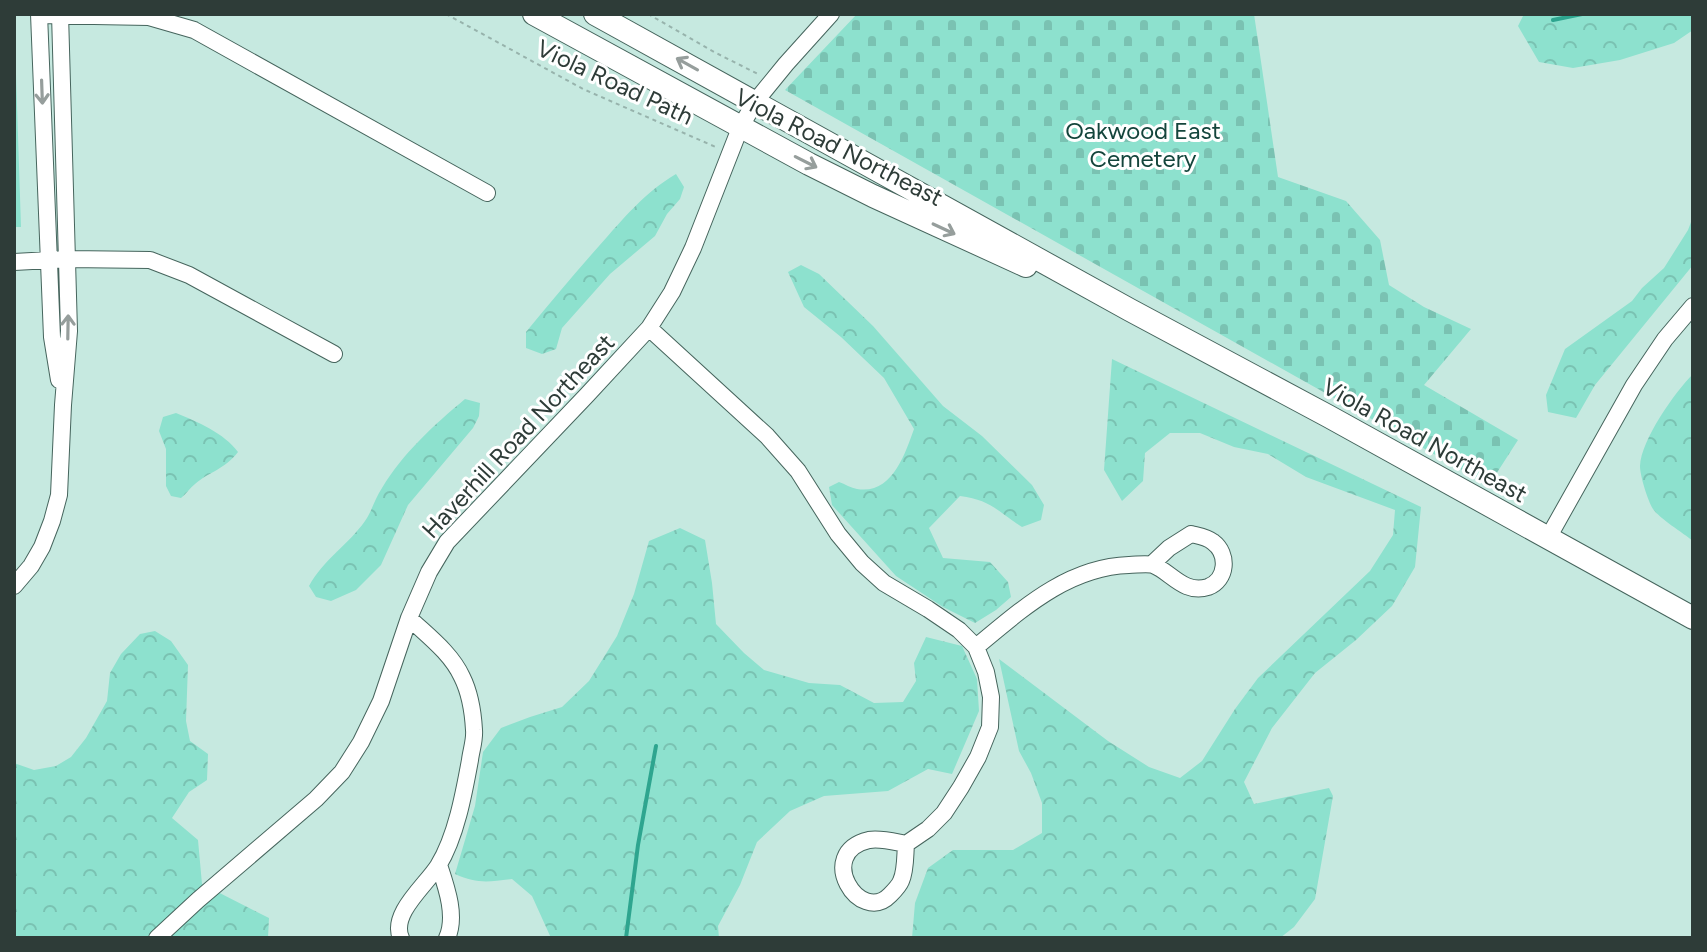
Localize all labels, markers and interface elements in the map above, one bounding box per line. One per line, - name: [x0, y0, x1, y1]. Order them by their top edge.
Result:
- street label: Viola Road Path: [532, 33, 698, 131]
- one-way arrow: [676, 56, 699, 72]
- one-way arrow: [34, 78, 49, 105]
- street label: Viola Road Northeast: [730, 82, 948, 212]
- park label: Oakwood East Cemetery: [1065, 116, 1221, 173]
- one-way arrow: [794, 155, 817, 171]
- one-way arrow: [931, 222, 955, 237]
- one-way arrow: [60, 314, 76, 341]
- street label: Haverhill Road Northeast: [416, 328, 620, 544]
- street label: Viola Road Northeast: [1318, 372, 1532, 508]

